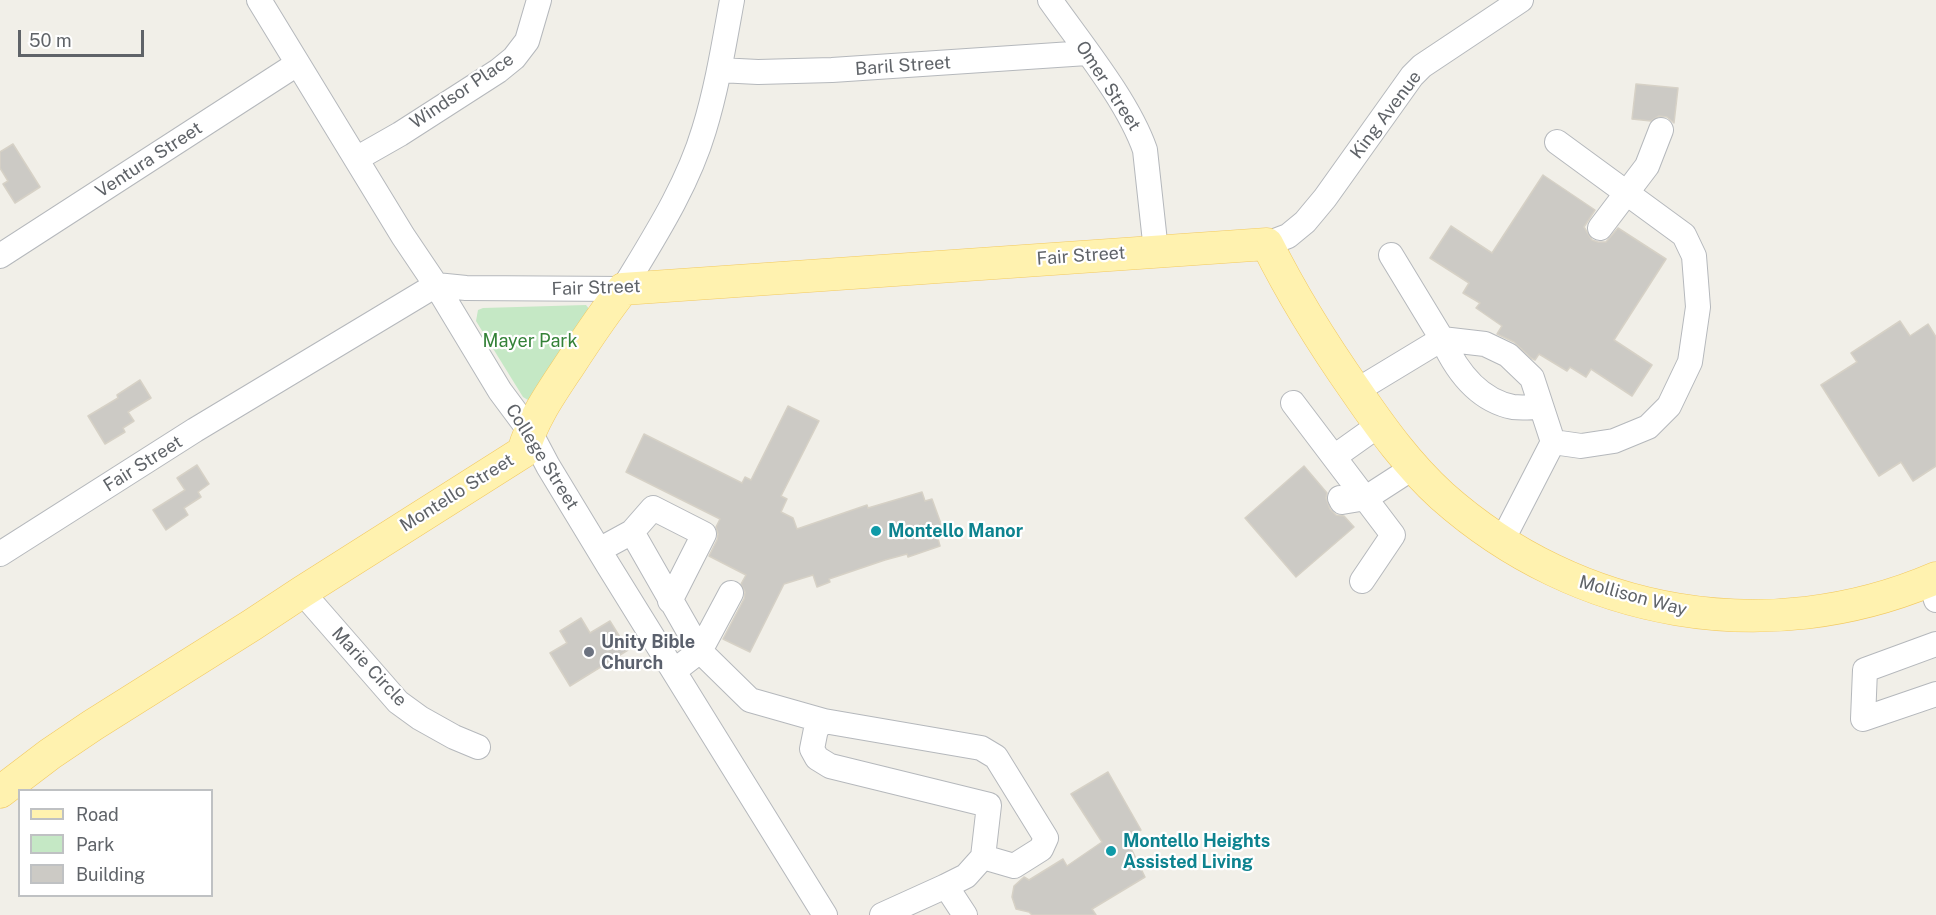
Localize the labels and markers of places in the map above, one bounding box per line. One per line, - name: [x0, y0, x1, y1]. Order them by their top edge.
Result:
- place label: Montello Manor: [888, 520, 1023, 542]
- marker: Montello Manor: [869, 524, 883, 538]
- place label: Unity Bible Church: [601, 631, 695, 674]
- marker: Unity Bible Church: [582, 645, 596, 659]
- place label: Montello Heights Assisted Living: [1123, 830, 1270, 872]
- marker: Montello Heights Assisted Living: [1104, 844, 1118, 858]

